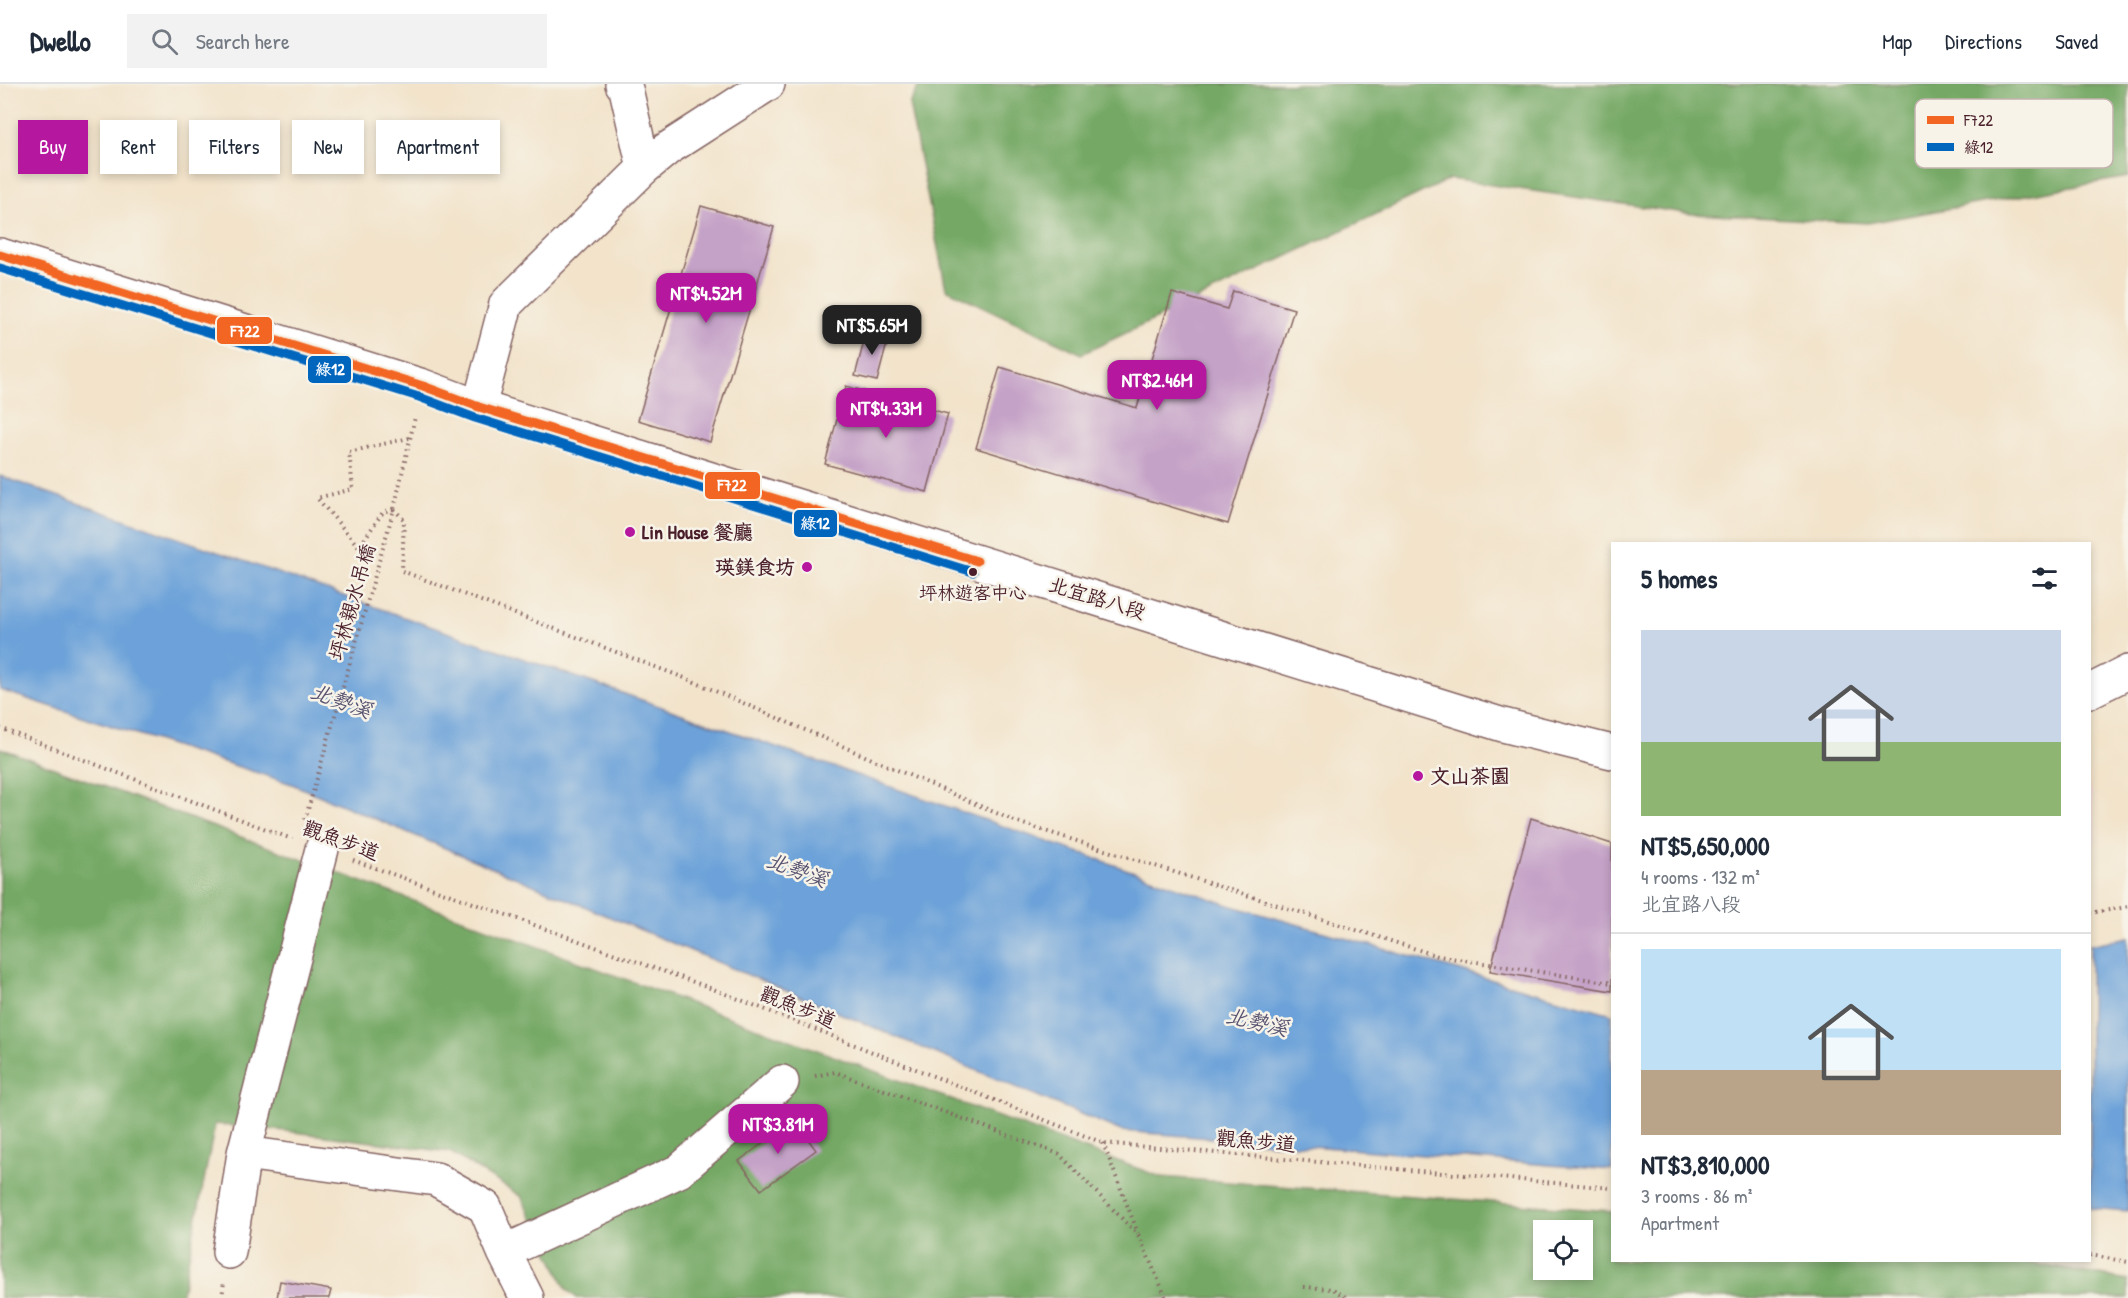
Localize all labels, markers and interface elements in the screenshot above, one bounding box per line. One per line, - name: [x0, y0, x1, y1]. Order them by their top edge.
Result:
- search box: [127, 14, 547, 68]
- text: Dwello: [30, 22, 91, 60]
- icon: search: [148, 25, 181, 58]
- text: Search here: [196, 26, 290, 56]
- text: Map: [1882, 27, 1912, 56]
- text: Directions: [1945, 27, 2022, 56]
- text: Saved: [2055, 27, 2098, 56]
- legend: [1915, 99, 2113, 168]
- text: F722: [1963, 109, 1993, 131]
- chip: Buy: [18, 120, 88, 174]
- chip: Rent: [100, 120, 177, 174]
- chip: Filters: [189, 120, 280, 174]
- chip: New: [292, 120, 364, 174]
- chip: Apartment: [376, 120, 500, 174]
- text: 綠12: [1964, 136, 1994, 158]
- pin: NT$4.52M: [644, 273, 768, 324]
- text: NT$4.52M: [670, 279, 742, 306]
- pin: NT$5.65M: [810, 305, 934, 356]
- text: NT$5.65M: [836, 311, 908, 338]
- line badge: F722: [216, 316, 273, 345]
- text: F722: [230, 320, 260, 342]
- line badge: 綠12: [307, 355, 352, 384]
- text: 綠12: [315, 358, 345, 380]
- pin: NT$2.46M: [1095, 360, 1219, 411]
- text: NT$2.46M: [1121, 366, 1193, 393]
- pin: NT$4.33M: [824, 388, 948, 439]
- text: NT$4.33M: [850, 394, 922, 421]
- line badge: F722: [704, 471, 761, 500]
- text: F722: [717, 474, 747, 496]
- line badge: 綠12: [793, 509, 838, 538]
- text: 綠12: [800, 512, 830, 534]
- place label: Lin House 餐廳: [642, 518, 753, 545]
- marker: Lin House 餐廳: [623, 525, 637, 539]
- street label: 坪林親水吊橋: [322, 540, 381, 663]
- place label: 瑛鎂食坊: [715, 553, 795, 580]
- marker: 瑛鎂食坊: [800, 560, 814, 574]
- text: 5 homes: [1641, 561, 1717, 596]
- icon: filters: [2028, 562, 2061, 595]
- marker: 坪林遊客中心: [967, 566, 979, 578]
- street label: 北宜路八段: [1045, 570, 1149, 625]
- place label: 坪林遊客中心: [919, 580, 1027, 605]
- icon: home: [1797, 669, 1905, 777]
- water label: 北勢溪: [307, 676, 377, 725]
- place label: 文山茶園: [1430, 762, 1510, 789]
- marker: 文山茶園: [1411, 769, 1425, 783]
- street label: 觀魚步道: [299, 813, 383, 866]
- text: NT$5,650,000: [1641, 828, 1770, 863]
- water label: 北勢溪: [763, 845, 833, 894]
- text: 4 rooms · 132 m²: [1641, 863, 1760, 890]
- text: 北宜路八段: [1641, 890, 1741, 917]
- street label: 觀魚步道: [756, 979, 840, 1034]
- icon: home: [1797, 988, 1905, 1096]
- water label: 北勢溪: [1223, 1000, 1292, 1043]
- pin: NT$3.81M: [716, 1104, 840, 1155]
- text: NT$3.81M: [742, 1110, 814, 1137]
- street label: 觀魚步道: [1215, 1124, 1297, 1157]
- text: NT$3,810,000: [1641, 1147, 1770, 1182]
- text: 3 rooms · 86 m²: [1641, 1182, 1752, 1209]
- text: Apartment: [1641, 1209, 1719, 1236]
- map controls: [1533, 1220, 1593, 1280]
- button: locate: [1533, 1220, 1593, 1280]

